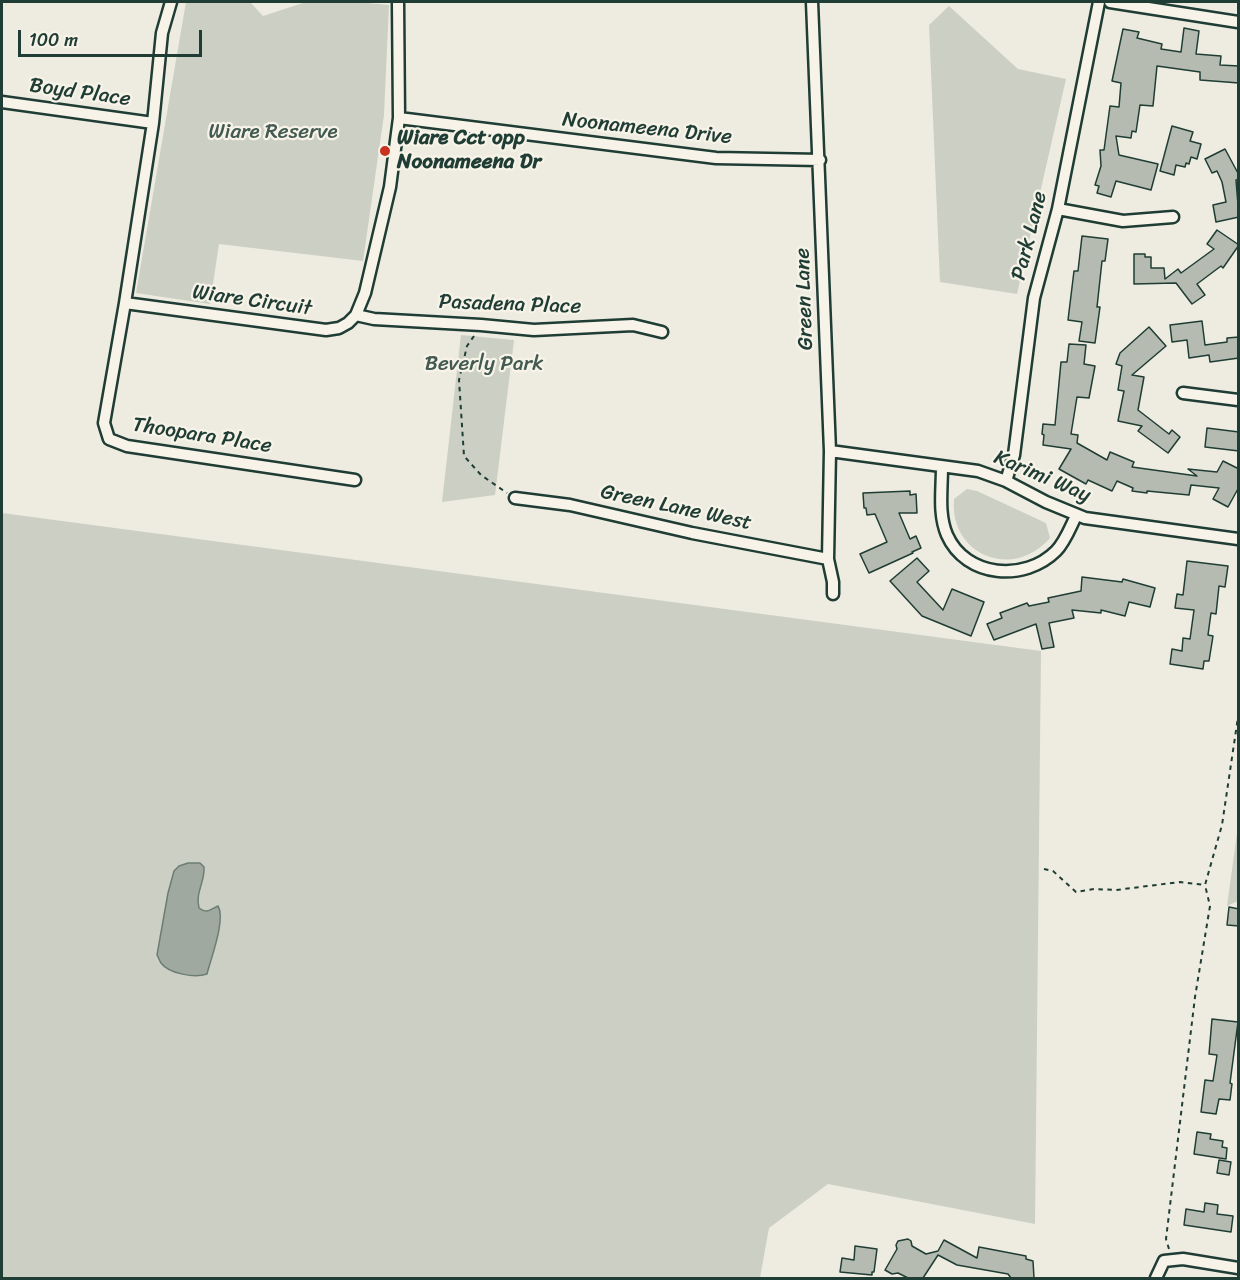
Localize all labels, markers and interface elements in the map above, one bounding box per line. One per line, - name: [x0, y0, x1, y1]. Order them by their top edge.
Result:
- scale bar: [21, 18, 206, 56]
- text: 100 m: [29, 24, 78, 56]
- street label: Boyd Place: [28, 73, 132, 113]
- street label: Noonameena Drive: [561, 108, 733, 150]
- park label: Wiare Reserve: [208, 120, 338, 146]
- place label: Wiare Cct opp Noonameena Dr: [397, 126, 541, 176]
- marker: Wiare Cct opp Noonameena Dr: [378, 144, 392, 158]
- street label: Park Lane: [1007, 189, 1053, 283]
- street label: Green Lane: [791, 247, 819, 351]
- street label: Wiare Circuit: [191, 280, 313, 322]
- street label: Pasadena Place: [438, 290, 582, 320]
- park label: Beverly Park: [425, 352, 543, 378]
- street label: Thoopara Place: [130, 413, 274, 459]
- street label: Karimi Way: [990, 445, 1094, 509]
- street label: Green Lane West: [598, 480, 754, 536]

